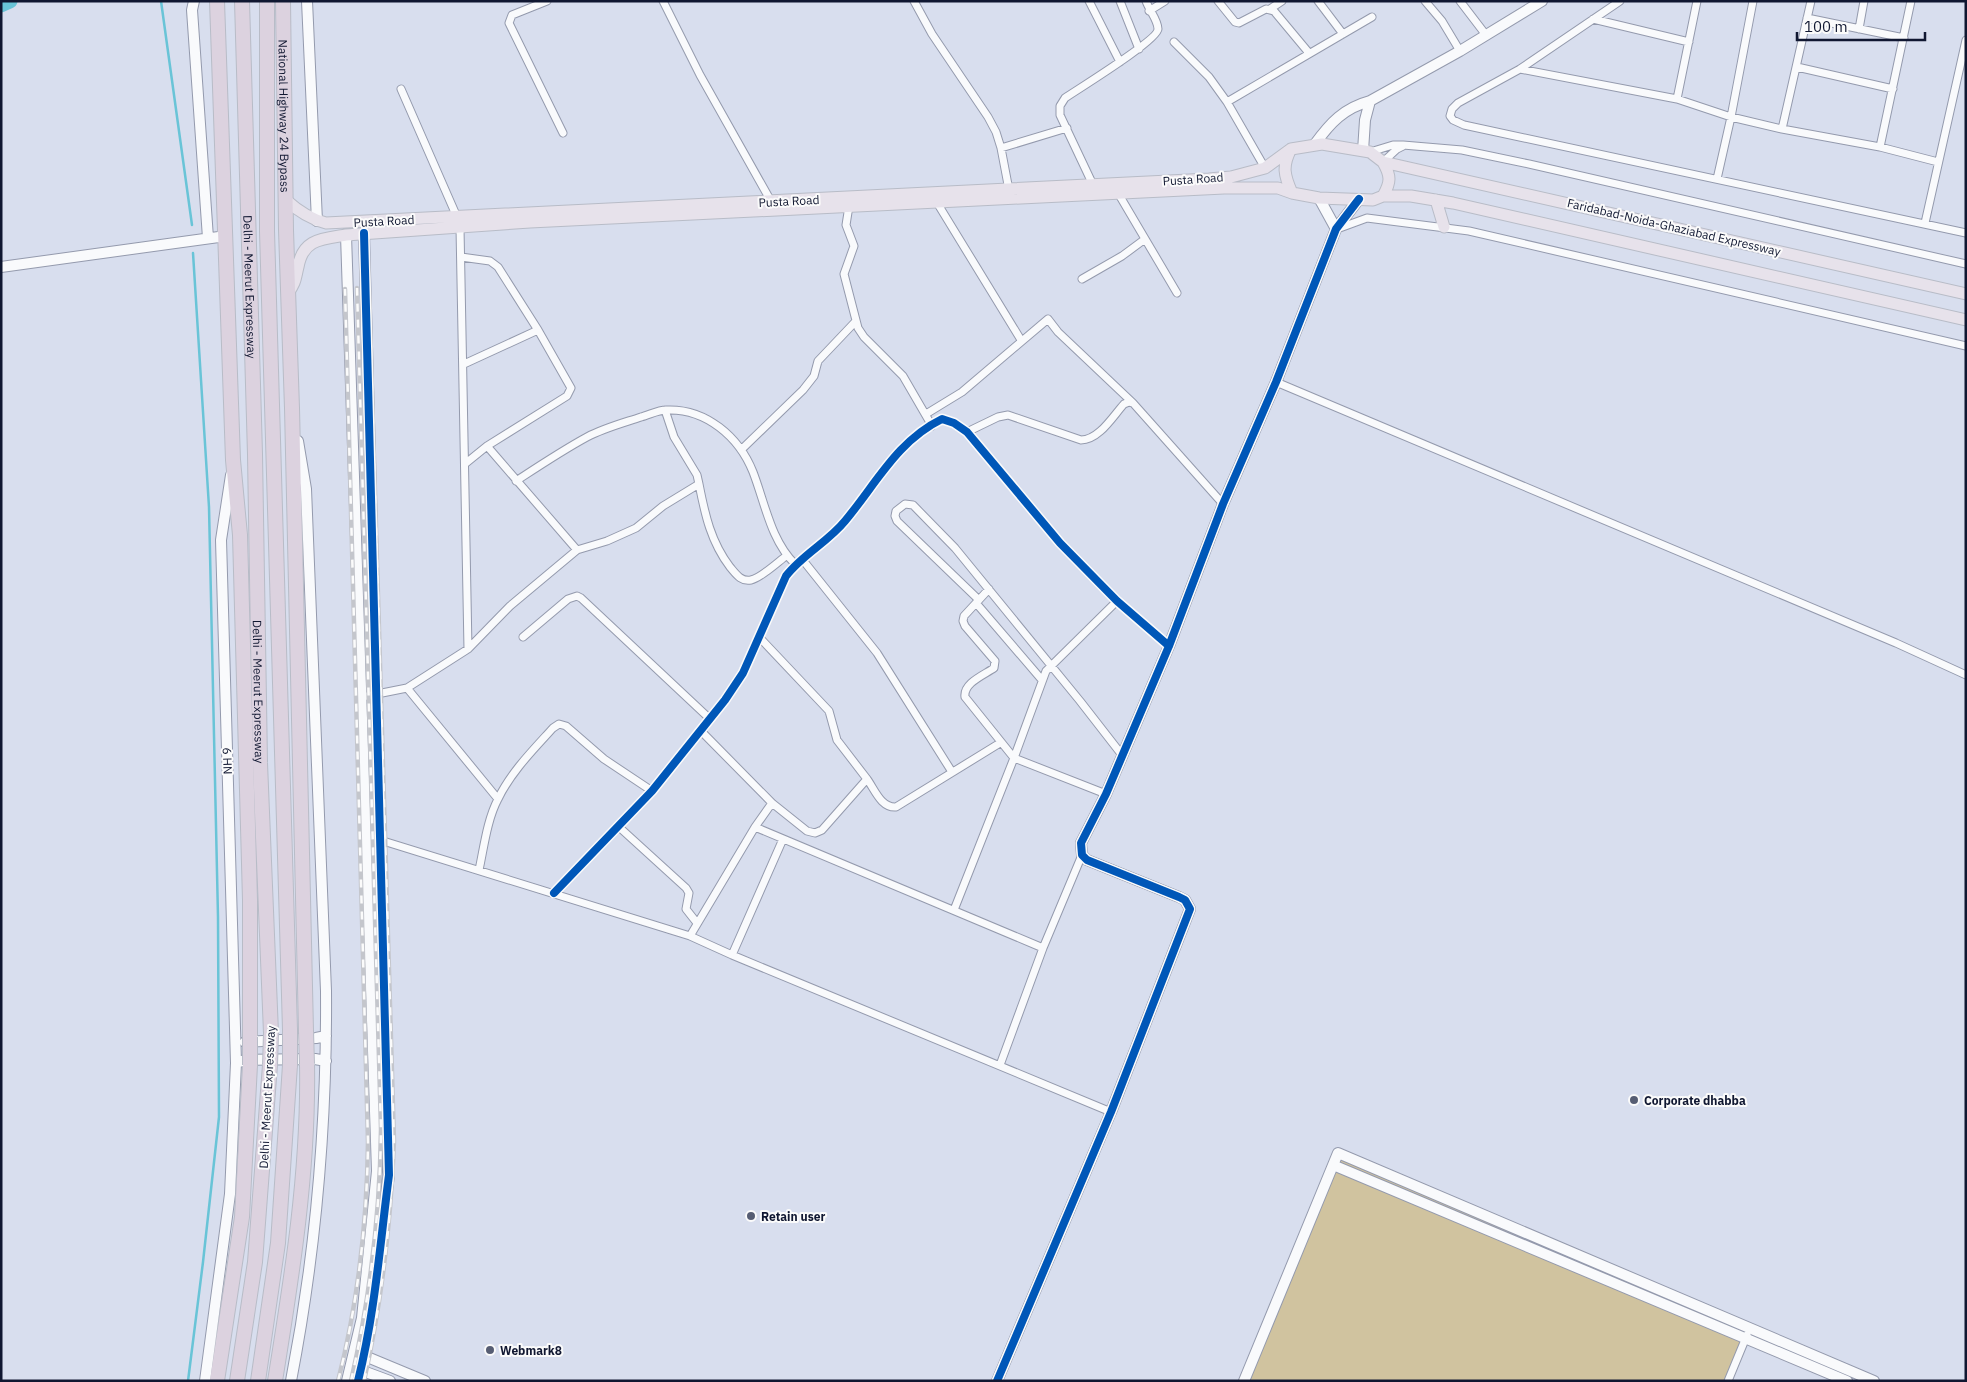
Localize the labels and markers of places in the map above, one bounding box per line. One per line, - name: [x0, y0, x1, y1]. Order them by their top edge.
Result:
- place label: Corporate dhabba: [1644, 1093, 1746, 1108]
- marker: Corporate dhabba: [1628, 1094, 1640, 1106]
- place label: Retain user: [761, 1209, 825, 1224]
- marker: Retain user: [745, 1210, 757, 1222]
- place label: Webmark8: [500, 1343, 562, 1358]
- marker: Webmark8: [484, 1344, 496, 1356]

